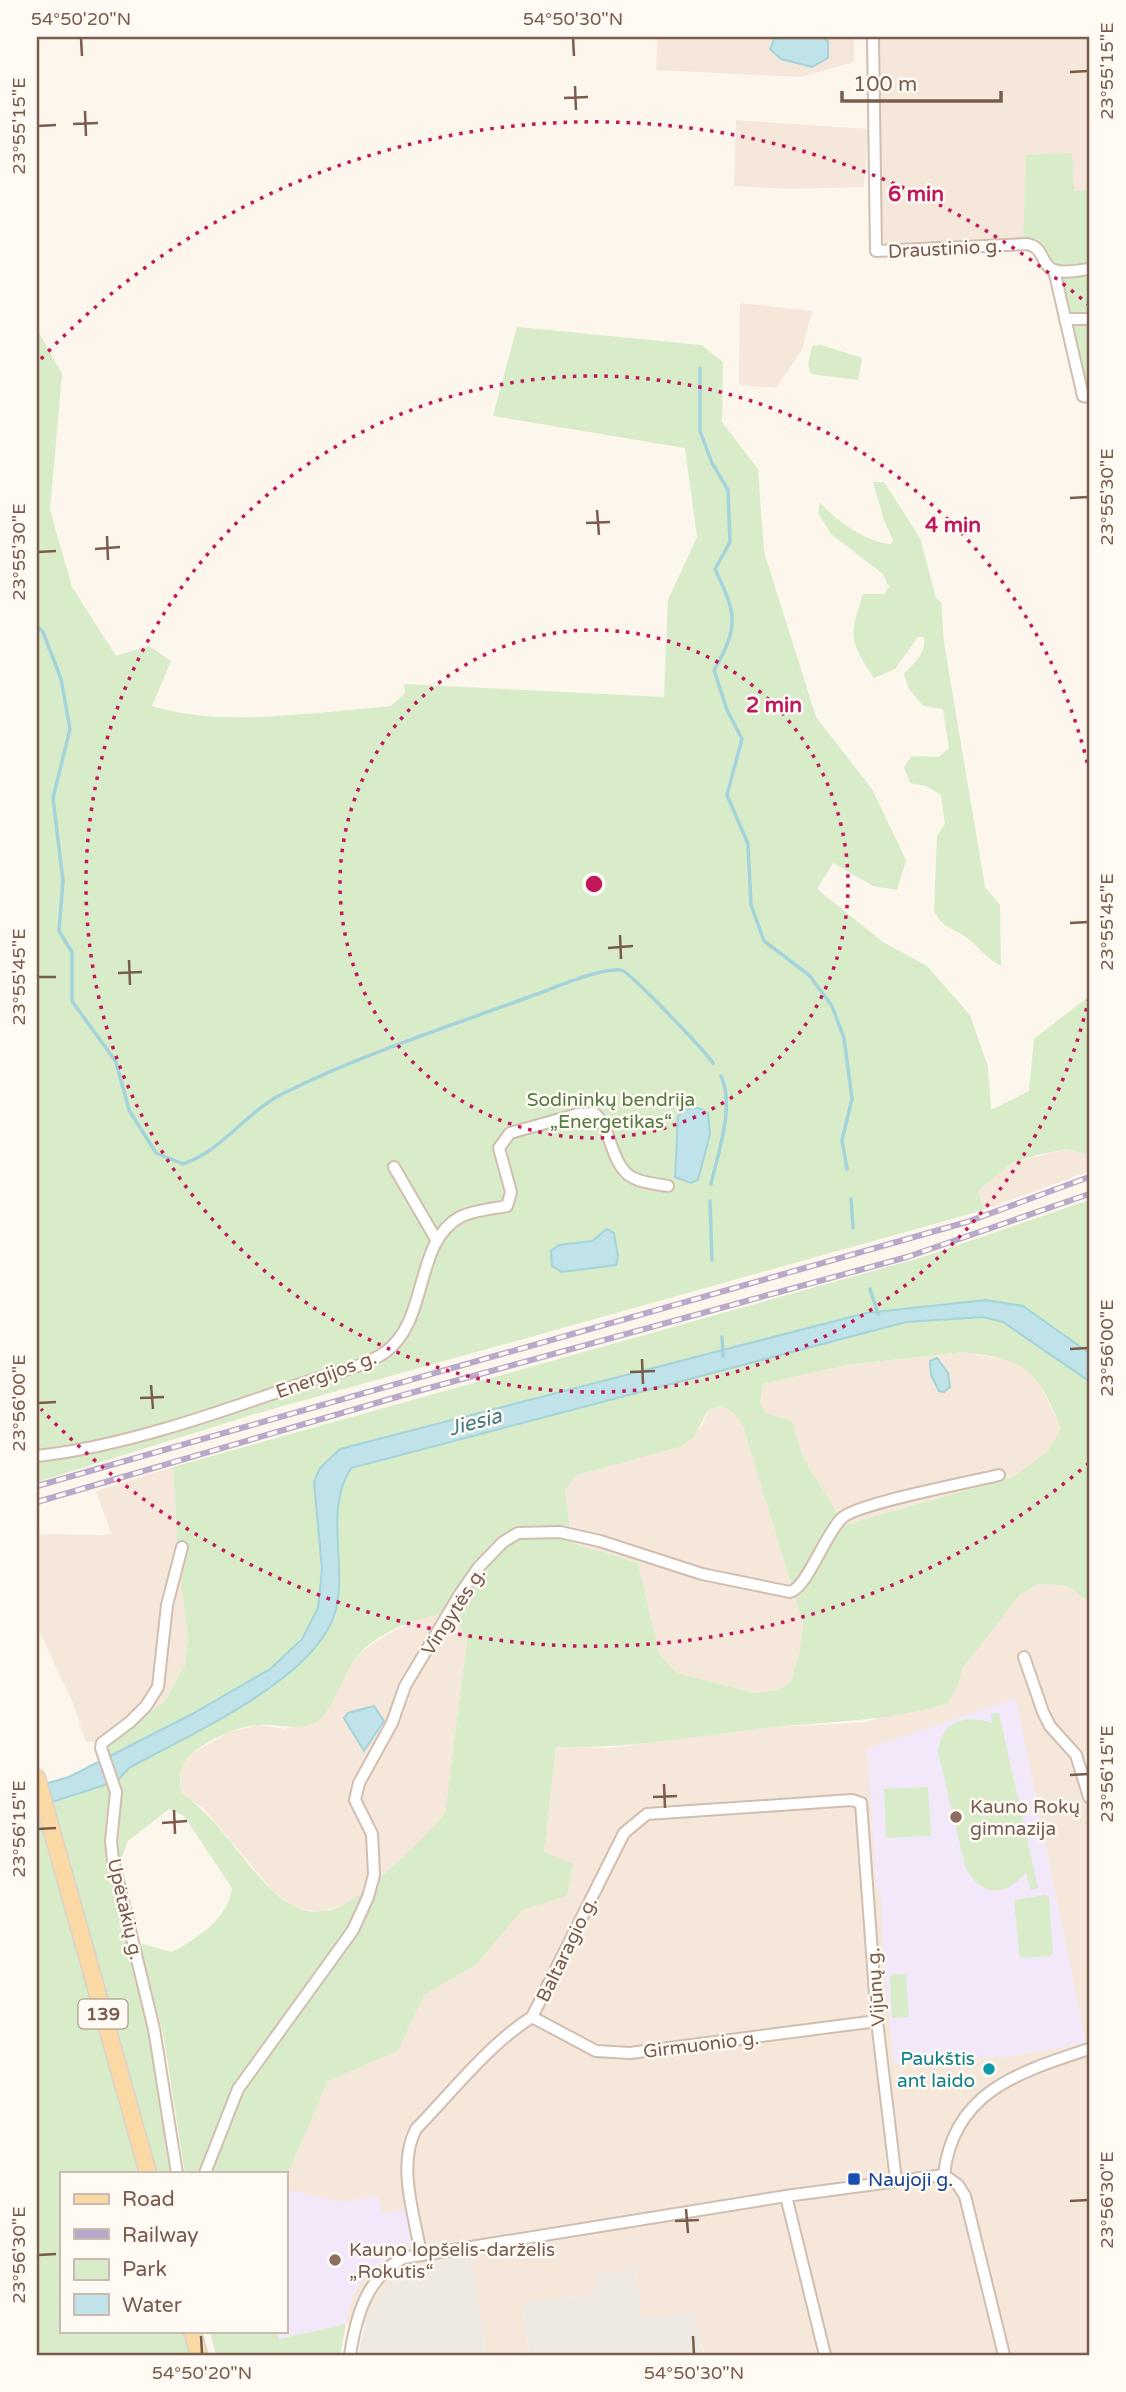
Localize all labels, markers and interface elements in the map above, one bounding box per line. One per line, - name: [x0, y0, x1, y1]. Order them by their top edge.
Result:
- text: 54°50'20"N: [31, 8, 131, 30]
- text: 54°50'30"N: [523, 8, 623, 30]
- text: 23°55'15"E: [1096, 22, 1118, 120]
- scale bar: [842, 60, 1002, 104]
- text: 100 m: [853, 72, 917, 97]
- text: 23°55'15"E: [8, 77, 30, 175]
- text: 6 min: [888, 182, 944, 207]
- street label: Draustinio g.: [887, 235, 1003, 263]
- text: 23°55'30"E: [1096, 448, 1118, 546]
- text: 23°55'30"E: [8, 503, 30, 601]
- text: 4 min: [925, 513, 981, 538]
- text: 2 min: [746, 693, 802, 718]
- centre of rings: [582, 872, 606, 896]
- text: 23°55'45"E: [1096, 873, 1118, 971]
- text: 23°55'45"E: [8, 928, 30, 1026]
- park label: Sodininkų bendrija „Energetikas“: [527, 1089, 695, 1133]
- text: 23°56'00"E: [1096, 1299, 1118, 1397]
- street label: Energijos g.: [273, 1347, 380, 1403]
- text: 23°56'00"E: [8, 1354, 30, 1452]
- water label: Jiesia: [446, 1403, 506, 1442]
- street label: Vingytės g.: [417, 1563, 491, 1660]
- text: 23°56'15"E: [1096, 1725, 1118, 1823]
- text: 23°56'15"E: [8, 1780, 30, 1878]
- place label: Kauno Rokų gimnazija: [970, 1796, 1080, 1840]
- marker: Kauno Rokų gimnazija: [948, 1809, 964, 1825]
- street label: Upėtakių g.: [103, 1856, 147, 1962]
- street label: Baltaragio g.: [532, 1893, 602, 2006]
- street label: Vijūnų g.: [862, 1947, 890, 2027]
- road number: 139: [78, 2000, 128, 2028]
- street label: Girmuonio g.: [642, 2027, 760, 2063]
- place label: Paukštis ant laido: [897, 2048, 975, 2092]
- marker: Paukštis ant laido: [981, 2061, 997, 2077]
- text: 23°56'30"E: [1096, 2151, 1118, 2249]
- place label: Naujoji g.: [868, 2169, 953, 2191]
- marker: Naujoji g.: [846, 2171, 862, 2187]
- legend: [60, 2172, 287, 2332]
- text: Road: [122, 2187, 175, 2212]
- text: 23°56'30"E: [8, 2206, 30, 2304]
- text: Railway: [122, 2223, 199, 2248]
- place label: Kauno lopšelis-darželis „Rokutis“: [349, 2239, 555, 2283]
- marker: Kauno lopšelis-darželis „Rokutis“: [327, 2252, 343, 2268]
- text: Park: [122, 2257, 167, 2282]
- text: Water: [122, 2293, 182, 2318]
- text: 54°50'20"N: [152, 2362, 252, 2384]
- text: 54°50'30"N: [644, 2362, 744, 2384]

